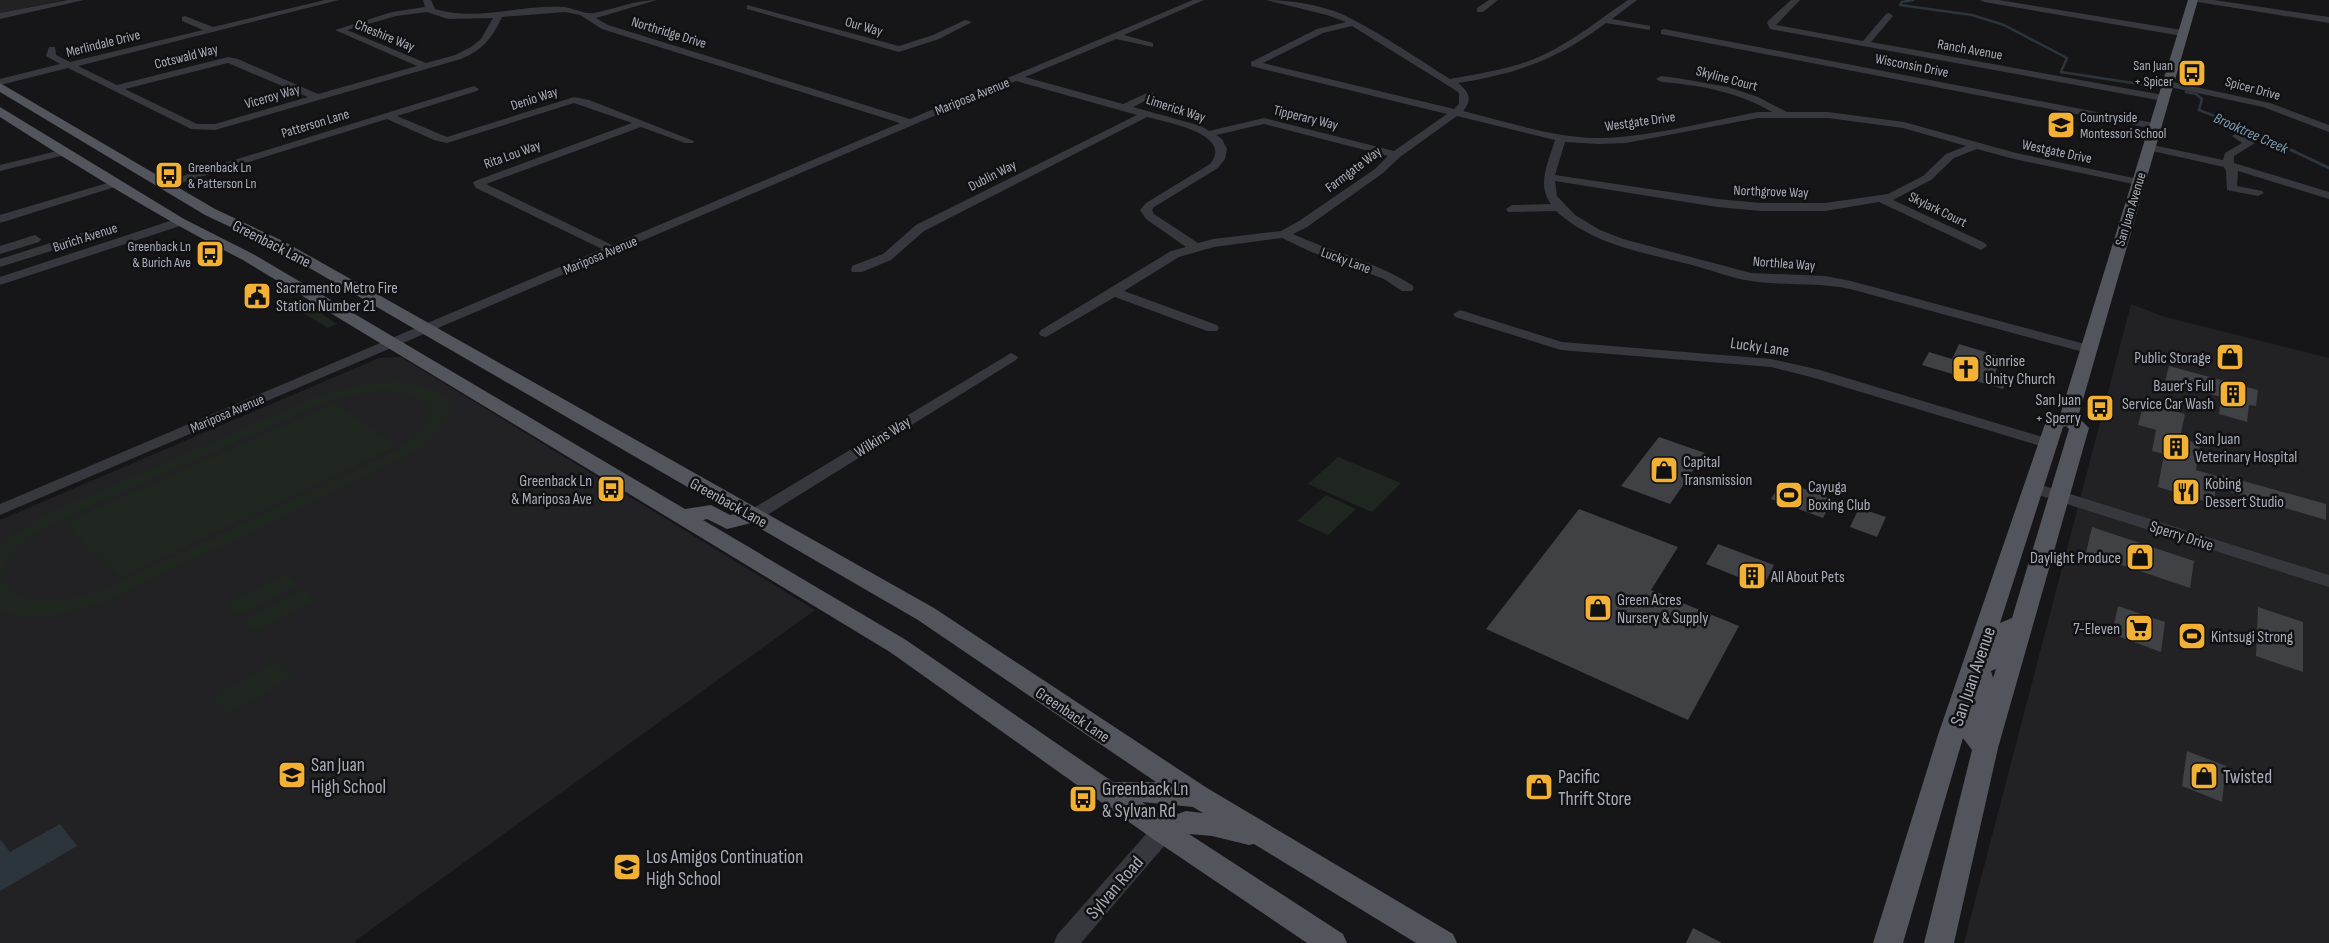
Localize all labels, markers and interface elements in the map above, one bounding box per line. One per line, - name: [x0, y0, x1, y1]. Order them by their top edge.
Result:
- street label: Northridge Drive: [629, 13, 708, 52]
- street label: Our Way: [843, 13, 885, 40]
- street label: Cheshire Way: [352, 16, 418, 55]
- street label: Merlindale Drive: [64, 26, 142, 61]
- street label: Ranch Avenue: [1936, 35, 2004, 64]
- street label: Cotswald Way: [153, 40, 220, 73]
- street label: Wisconsin Drive: [1874, 50, 1950, 81]
- place label: San Juan + Spicer: [2133, 57, 2173, 90]
- bus stop icon: San Juan + Spicer: [2177, 58, 2207, 88]
- street label: Skyline Court: [1694, 62, 1759, 95]
- street label: Spicer Drive: [2223, 73, 2282, 104]
- street label: Mariposa Avenue: [932, 74, 1012, 119]
- street label: Viceroy Way: [243, 80, 302, 112]
- street label: Denio Way: [508, 83, 560, 114]
- street label: Limerick Way: [1144, 91, 1208, 126]
- street label: Tipperary Way: [1272, 101, 1340, 134]
- street label: Patterson Lane: [279, 105, 351, 142]
- street label: Westgate Drive: [1604, 108, 1676, 135]
- place label: Countryside Montessori School: [2080, 109, 2166, 142]
- water label: Brooktree Creek: [2211, 109, 2291, 158]
- school or university icon: Countryside Montessori School: [2046, 110, 2076, 140]
- street label: Rita Lou Way: [481, 136, 543, 173]
- street label: Westgate Drive: [2020, 136, 2093, 167]
- street label: Farmgate Way: [1322, 142, 1385, 196]
- street label: Dublin Way: [965, 156, 1020, 195]
- place label: Greenback Ln & Patterson Ln: [188, 159, 257, 192]
- bus stop icon: Greenback Ln & Patterson Ln: [154, 160, 184, 190]
- street label: San Juan Avenue: [2111, 170, 2150, 248]
- street label: Northgrove Way: [1733, 182, 1809, 201]
- street label: Skylark Court: [1906, 188, 1970, 231]
- street label: Greenback Lane: [229, 217, 314, 272]
- street label: Burich Avenue: [51, 219, 120, 256]
- street label: Mariposa Avenue: [561, 232, 640, 279]
- place label: Greenback Ln & Burich Ave: [127, 238, 191, 271]
- bus stop icon: Greenback Ln & Burich Ave: [195, 239, 225, 269]
- street label: Lucky Lane: [1319, 244, 1373, 277]
- street label: Northlea Way: [1752, 253, 1816, 274]
- place label: Sacramento Metro Fire Station Number 21: [276, 279, 398, 316]
- public building icon: Sacramento Metro Fire Station Number 21: [242, 281, 272, 311]
- street label: Lucky Lane: [1729, 334, 1790, 361]
- shop icon: Public Storage: [2215, 342, 2245, 372]
- place label: Public Storage: [2134, 349, 2211, 368]
- place label: Sunrise Unity Church: [1985, 352, 2055, 389]
- church icon: Sunrise Unity Church: [1951, 354, 1981, 384]
- place label: Bauer's Full Service Car Wash: [2122, 377, 2214, 414]
- building icon: Bauer's Full Service Car Wash: [2218, 379, 2248, 409]
- street label: Mariposa Avenue: [188, 390, 267, 437]
- place label: San Juan + Sperry: [2035, 391, 2081, 428]
- bus stop icon: San Juan + Sperry: [2085, 393, 2115, 423]
- street label: Wilkins Way: [851, 413, 914, 462]
- place label: San Juan Veterinary Hospital: [2195, 430, 2297, 467]
- building icon: San Juan Veterinary Hospital: [2161, 432, 2191, 462]
- place label: Capital Transmission: [1683, 453, 1752, 490]
- shop icon: Capital Transmission: [1649, 455, 1679, 485]
- place label: Greenback Ln & Mariposa Ave: [511, 472, 592, 509]
- bus stop icon: Greenback Ln & Mariposa Ave: [596, 474, 626, 504]
- street label: Greenback Lane: [686, 474, 770, 532]
- place label: Kobing Dessert Studio: [2205, 475, 2284, 512]
- restaurant icon: Kobing Dessert Studio: [2171, 477, 2201, 507]
- place label: Cayuga Boxing Club: [1808, 478, 1870, 515]
- sports icon: Cayuga Boxing Club: [1774, 480, 1804, 510]
- street label: Sperry Drive: [2147, 517, 2216, 556]
- shop icon: Daylight Produce: [2125, 542, 2155, 572]
- place label: Daylight Produce: [2030, 549, 2121, 568]
- building icon: All About Pets: [1737, 561, 1767, 591]
- place label: All About Pets: [1770, 568, 1845, 587]
- place label: Green Acres Nursery & Supply: [1617, 591, 1708, 628]
- shop icon: Green Acres Nursery & Supply: [1583, 593, 1613, 623]
- supermarket icon: 7-Eleven: [2124, 613, 2154, 643]
- place label: 7-Eleven: [2073, 620, 2120, 639]
- sports icon: Kintsugi Strong: [2177, 621, 2207, 651]
- street label: San Juan Avenue: [1946, 624, 2001, 729]
- place label: Kintsugi Strong: [2211, 628, 2293, 647]
- street label: Greenback Lane: [1032, 684, 1113, 747]
- place label: San Juan High School: [311, 754, 386, 799]
- school or university icon: San Juan High School: [277, 760, 307, 790]
- shop icon: Twisted: [2189, 761, 2219, 791]
- place label: Pacific Thrift Store: [1558, 766, 1631, 811]
- place label: Twisted: [2223, 766, 2272, 789]
- shop icon: Pacific Thrift Store: [1524, 772, 1554, 802]
- place label: Greenback Ln & Sylvan Rd: [1102, 778, 1188, 823]
- bus stop icon: Greenback Ln & Sylvan Rd: [1068, 784, 1098, 814]
- place label: Los Amigos Continuation High School: [646, 846, 803, 891]
- school or university icon: Los Amigos Continuation High School: [612, 852, 642, 882]
- street label: Sylvan Road: [1081, 852, 1149, 924]

